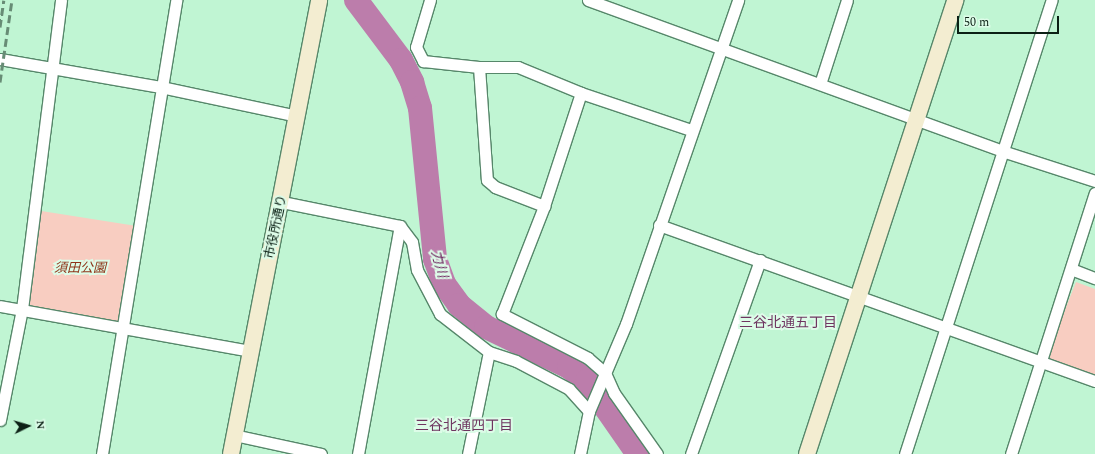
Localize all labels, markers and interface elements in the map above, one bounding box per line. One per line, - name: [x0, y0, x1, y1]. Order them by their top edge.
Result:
- scale bar: [959, 8, 1061, 34]
- text: 50 m: [964, 13, 989, 32]
- street label: 市役所通り: [262, 194, 290, 260]
- water label: 力川: [427, 248, 451, 280]
- park label: 須田公園: [54, 260, 106, 276]
- district label: 三谷北通五丁目: [739, 315, 837, 331]
- north arrow: [8, 406, 48, 446]
- district label: 三谷北通四丁目: [415, 418, 513, 434]
- text: N: [32, 420, 49, 430]

